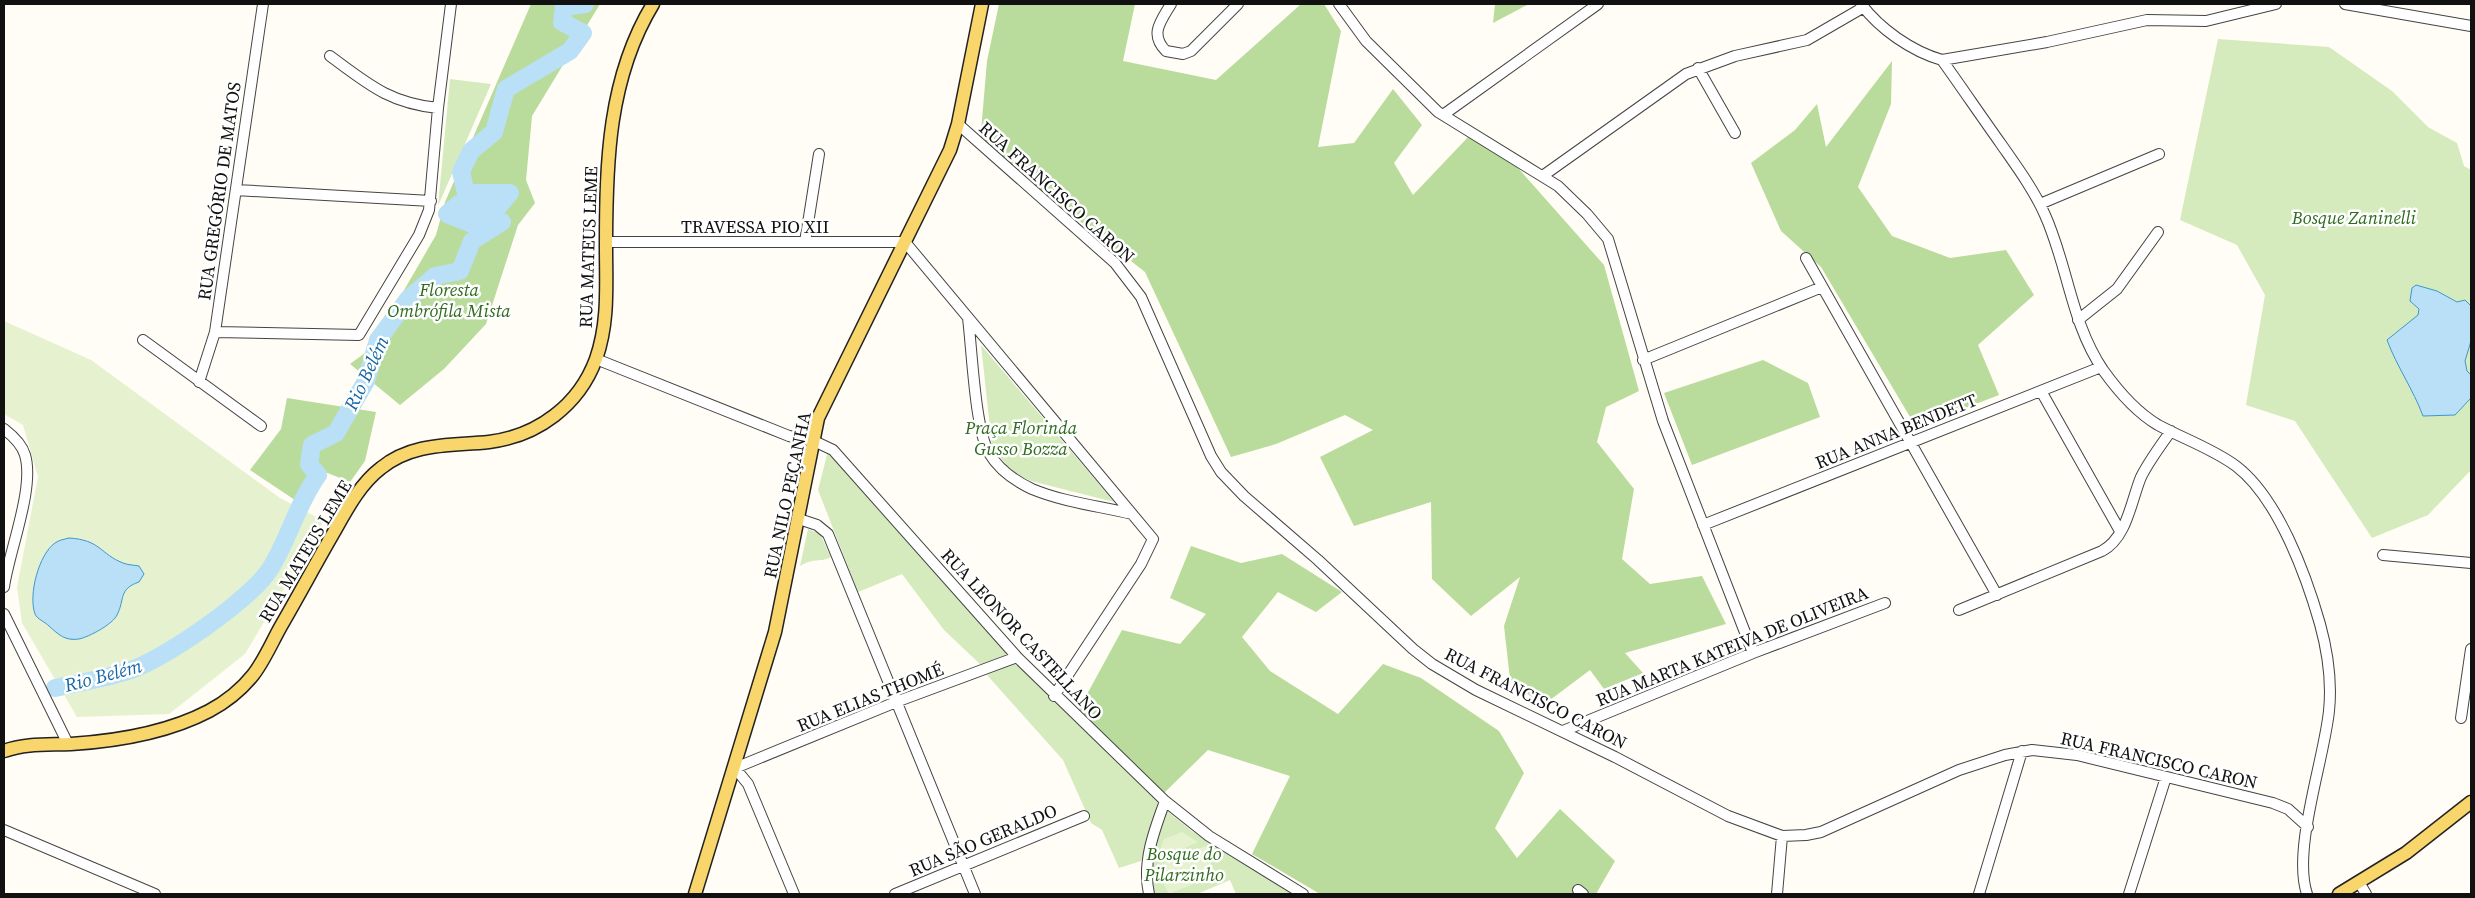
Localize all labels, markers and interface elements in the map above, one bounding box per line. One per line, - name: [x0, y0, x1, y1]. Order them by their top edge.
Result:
- street label: RUA GREGÓRIO DE MATOS: [191, 80, 247, 302]
- street label: RUA FRANCISCO CARON: [974, 115, 1140, 269]
- street label: RUA MATEUS LEME: [573, 165, 603, 328]
- park label: Bosque Zaninelli: [2291, 205, 2417, 230]
- street label: TRAVESSA PIO XII: [681, 214, 829, 239]
- park label: Floresta Ombrófila Mista: [387, 277, 511, 323]
- water label: Rio Belém: [337, 331, 395, 415]
- street label: RUA ANNA BENDETT: [1811, 387, 1981, 475]
- street label: RUA NILO PEÇANHA: [757, 409, 817, 581]
- park label: Praça Florinda Gusso Bozza: [964, 415, 1078, 461]
- street label: RUA MATEUS LEME: [253, 475, 357, 627]
- street label: RUA LEONOR CASTELLANO: [936, 543, 1108, 725]
- street label: RUA MARTA KATEIVA DE OLIVEIRA: [1592, 580, 1872, 712]
- street label: RUA FRANCISCO CARON: [1441, 641, 1631, 755]
- water label: Rio Belém: [60, 652, 145, 698]
- street label: RUA ELIAS THOMÉ: [793, 656, 947, 738]
- street label: RUA FRANCISCO CARON: [2058, 725, 2260, 795]
- street label: RUA SÃO GERALDO: [905, 797, 1061, 883]
- park label: Bosque do Pilarzinho: [1143, 841, 1224, 887]

